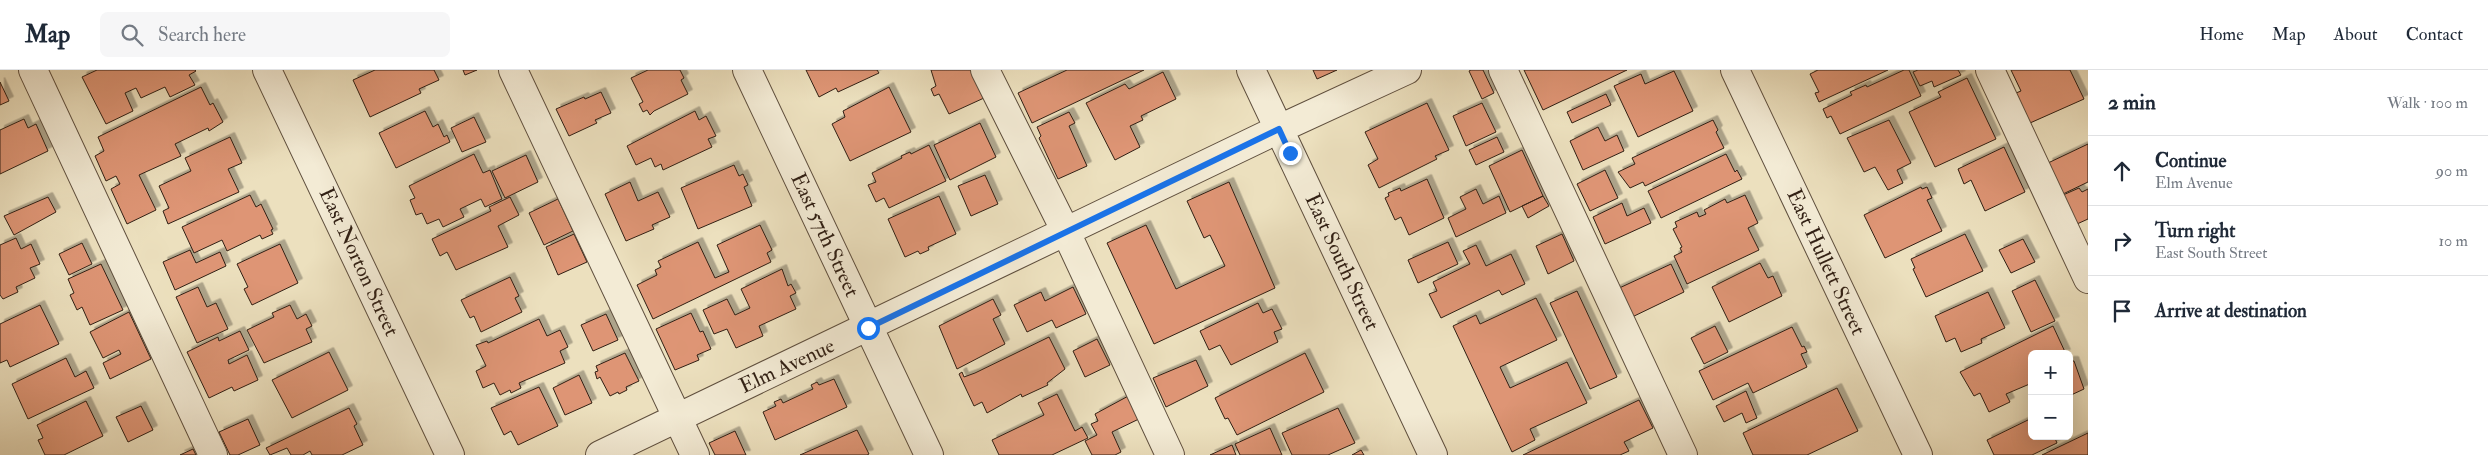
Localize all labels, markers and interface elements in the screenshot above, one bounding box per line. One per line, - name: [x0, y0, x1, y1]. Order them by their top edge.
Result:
- search box: [100, 12, 450, 57]
- text: Map: [25, 19, 70, 50]
- icon: search: [118, 21, 146, 49]
- text: Search here: [158, 23, 246, 47]
- text: Home: [2199, 23, 2244, 46]
- text: Map: [2272, 23, 2306, 46]
- text: About: [2334, 23, 2378, 46]
- text: Contact: [2406, 23, 2463, 46]
- text: 2 min: [2108, 89, 2156, 116]
- text: Walk · 100 m: [2387, 93, 2468, 113]
- route end: [1279, 142, 1302, 165]
- text: Continue: [2155, 149, 2226, 173]
- icon: ahead: [2108, 157, 2136, 185]
- text: 90 m: [2436, 161, 2468, 181]
- street label: East 57th Street: [784, 169, 866, 302]
- text: Elm Avenue: [2155, 173, 2233, 193]
- street label: East Norton Street: [313, 183, 405, 341]
- street label: East Hullett Street: [1780, 185, 1872, 340]
- street label: East South Street: [1299, 189, 1386, 335]
- text: Turn right: [2155, 219, 2235, 243]
- icon: right: [2108, 227, 2136, 255]
- text: 10 m: [2438, 231, 2468, 251]
- text: East South Street: [2155, 243, 2267, 263]
- icon: arrive: [2108, 297, 2136, 325]
- text: Arrive at destination: [2155, 299, 2307, 323]
- route start: [857, 317, 880, 340]
- street label: Elm Avenue: [735, 332, 839, 400]
- map controls: [2028, 350, 2073, 440]
- button: +: [2028, 350, 2073, 395]
- button: −: [2028, 395, 2073, 440]

